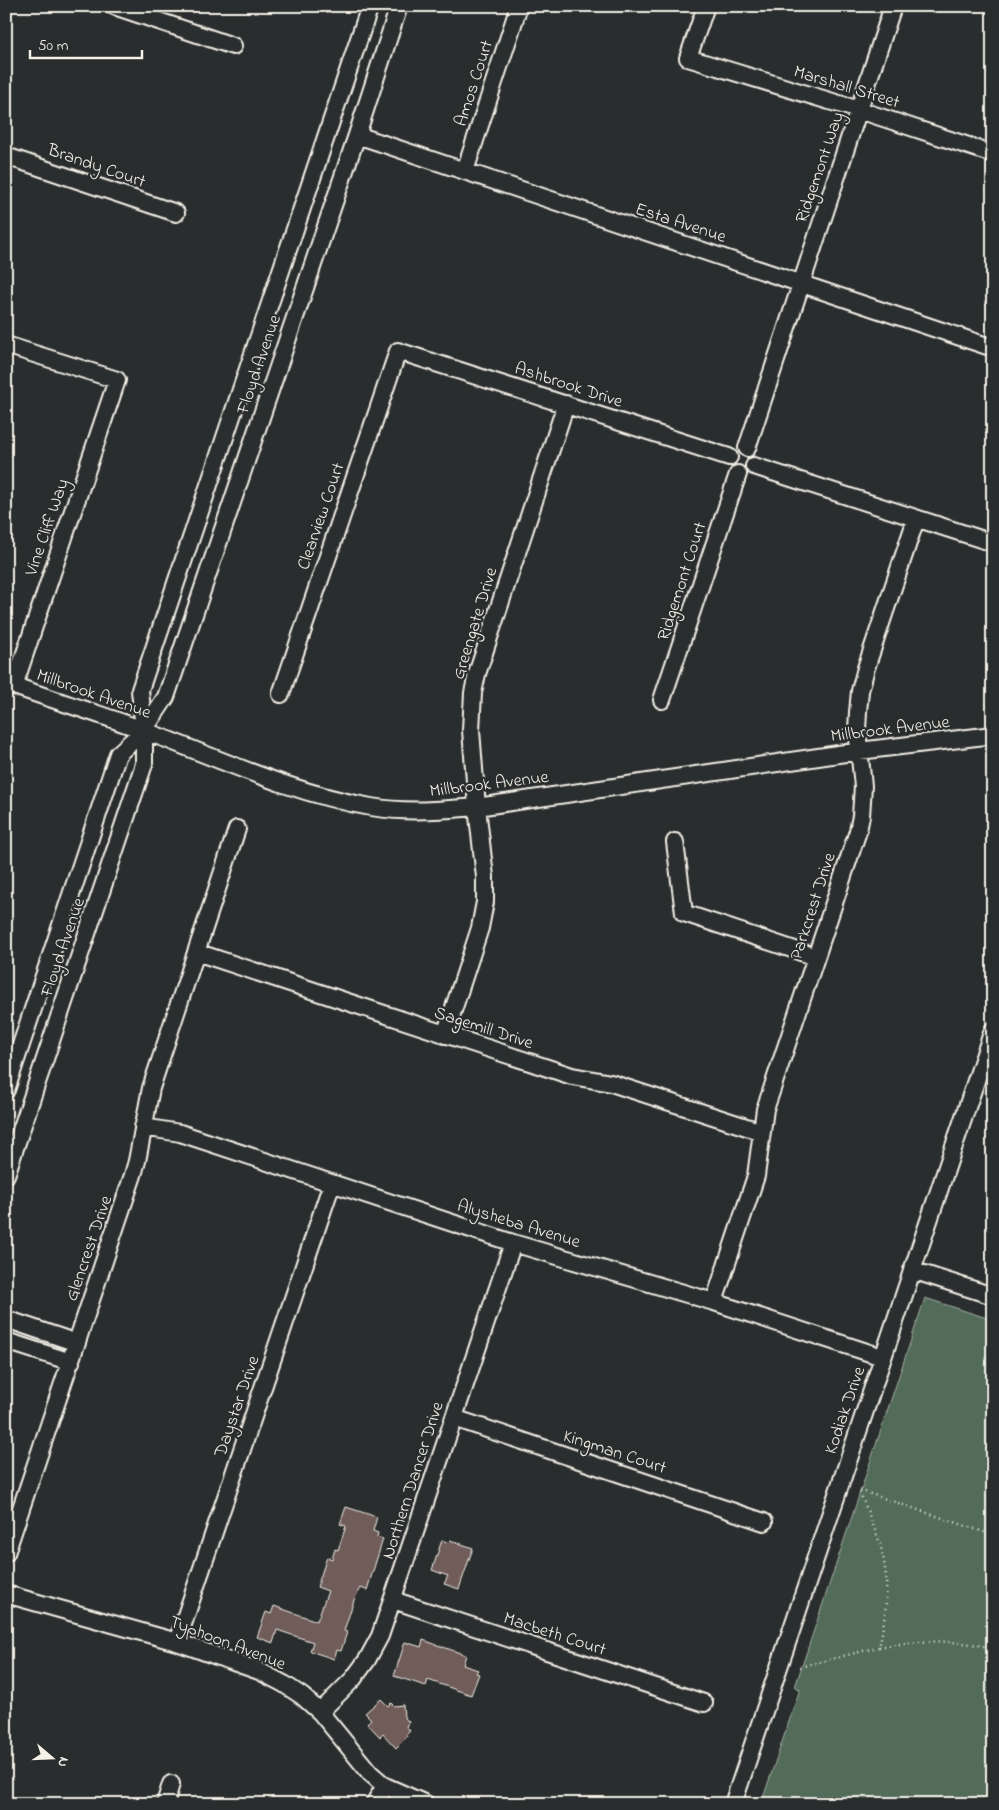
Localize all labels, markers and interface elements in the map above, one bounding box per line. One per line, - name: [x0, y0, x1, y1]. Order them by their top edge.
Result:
- scale bar: [30, 28, 142, 60]
- text: 50 m: [38, 35, 69, 57]
- street label: Amos Court: [449, 37, 501, 130]
- street label: Marshall Street: [790, 59, 903, 116]
- street label: Ridgemont Way: [790, 109, 853, 227]
- street label: Brandy Court: [43, 138, 149, 196]
- street label: Esta Avenue: [632, 197, 730, 251]
- street label: Floyd Avenue: [230, 311, 289, 419]
- street label: Ashbrook Drive: [511, 356, 627, 416]
- street label: Clearview Court: [291, 459, 352, 574]
- street label: Vine Cliff Way: [19, 476, 77, 581]
- street label: Ridgemont Court: [651, 519, 715, 645]
- street label: Greengate Drive: [447, 563, 507, 683]
- street label: Millbrook Avenue: [33, 663, 155, 727]
- street label: Millbrook Avenue: [829, 710, 952, 750]
- street label: Millbrook Avenue: [428, 765, 551, 805]
- street label: Parkcrest Drive: [784, 849, 844, 964]
- street label: Floyd Avenue: [34, 894, 93, 1002]
- street label: Sagemill Drive: [430, 1001, 537, 1058]
- street label: Glencrest Drive: [60, 1191, 120, 1305]
- street label: Alysheba Avenue: [454, 1194, 584, 1256]
- street label: Daystar Drive: [208, 1352, 268, 1462]
- street label: Kodiak Drive: [819, 1362, 873, 1458]
- street label: Northern Dancer Drive: [376, 1398, 452, 1563]
- street label: Kingman Court: [559, 1424, 669, 1483]
- street label: Macbeth Court: [500, 1606, 609, 1664]
- street label: Typhoon Avenue: [165, 1610, 290, 1678]
- north arrow: [28, 1732, 78, 1782]
- text: N: [51, 1754, 74, 1770]

